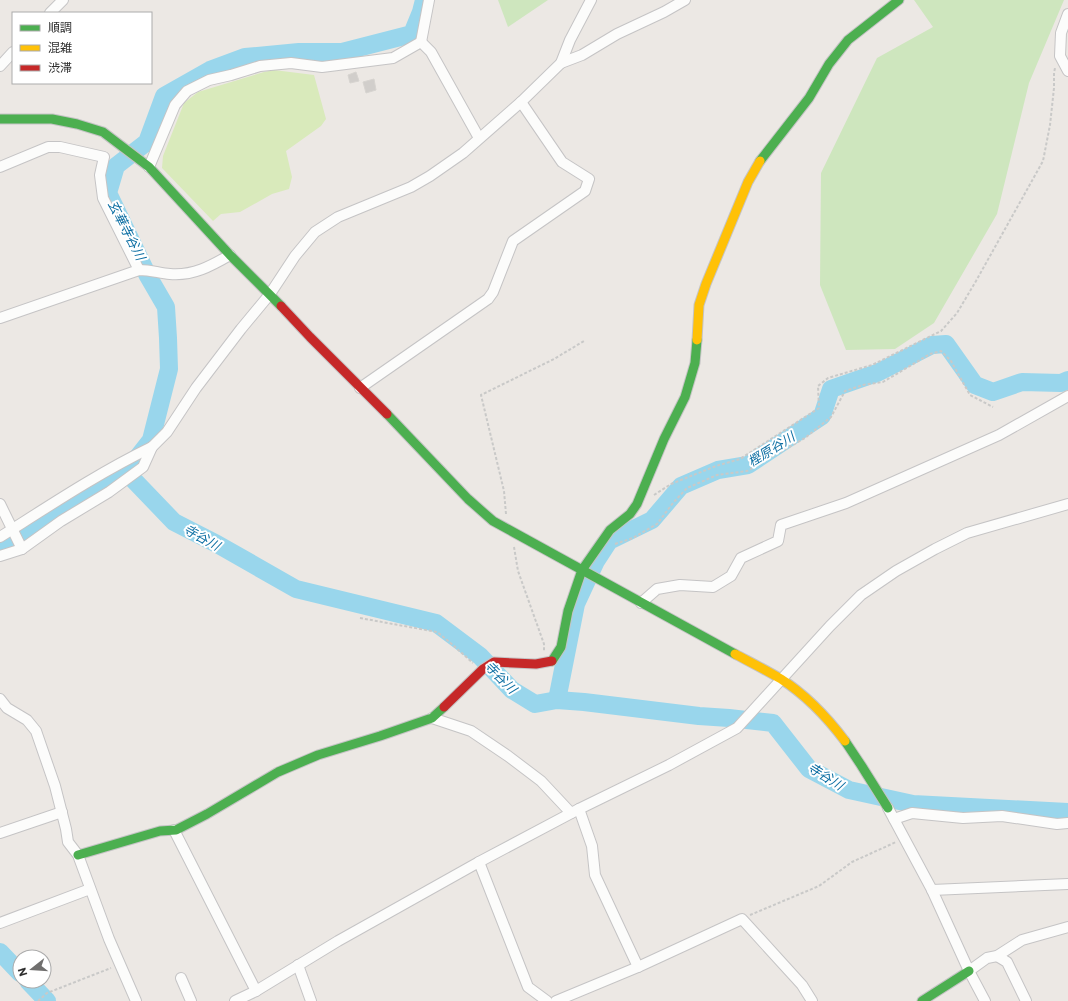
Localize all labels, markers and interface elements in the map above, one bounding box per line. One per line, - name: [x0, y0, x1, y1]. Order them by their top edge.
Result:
- legend: [12, 12, 152, 84]
- text: 順調: [48, 20, 72, 34]
- text: 混雑: [48, 40, 72, 54]
- text: 渋滞: [48, 60, 72, 74]
- water label: 玄華寺谷川: [105, 197, 150, 264]
- water label: 樫原谷川: [745, 427, 799, 470]
- water label: 寺谷川: [181, 521, 225, 554]
- water label: 寺谷川: [482, 658, 522, 698]
- water label: 寺谷川: [805, 759, 848, 794]
- north arrow: [12, 949, 52, 989]
- text: N: [15, 966, 29, 978]

